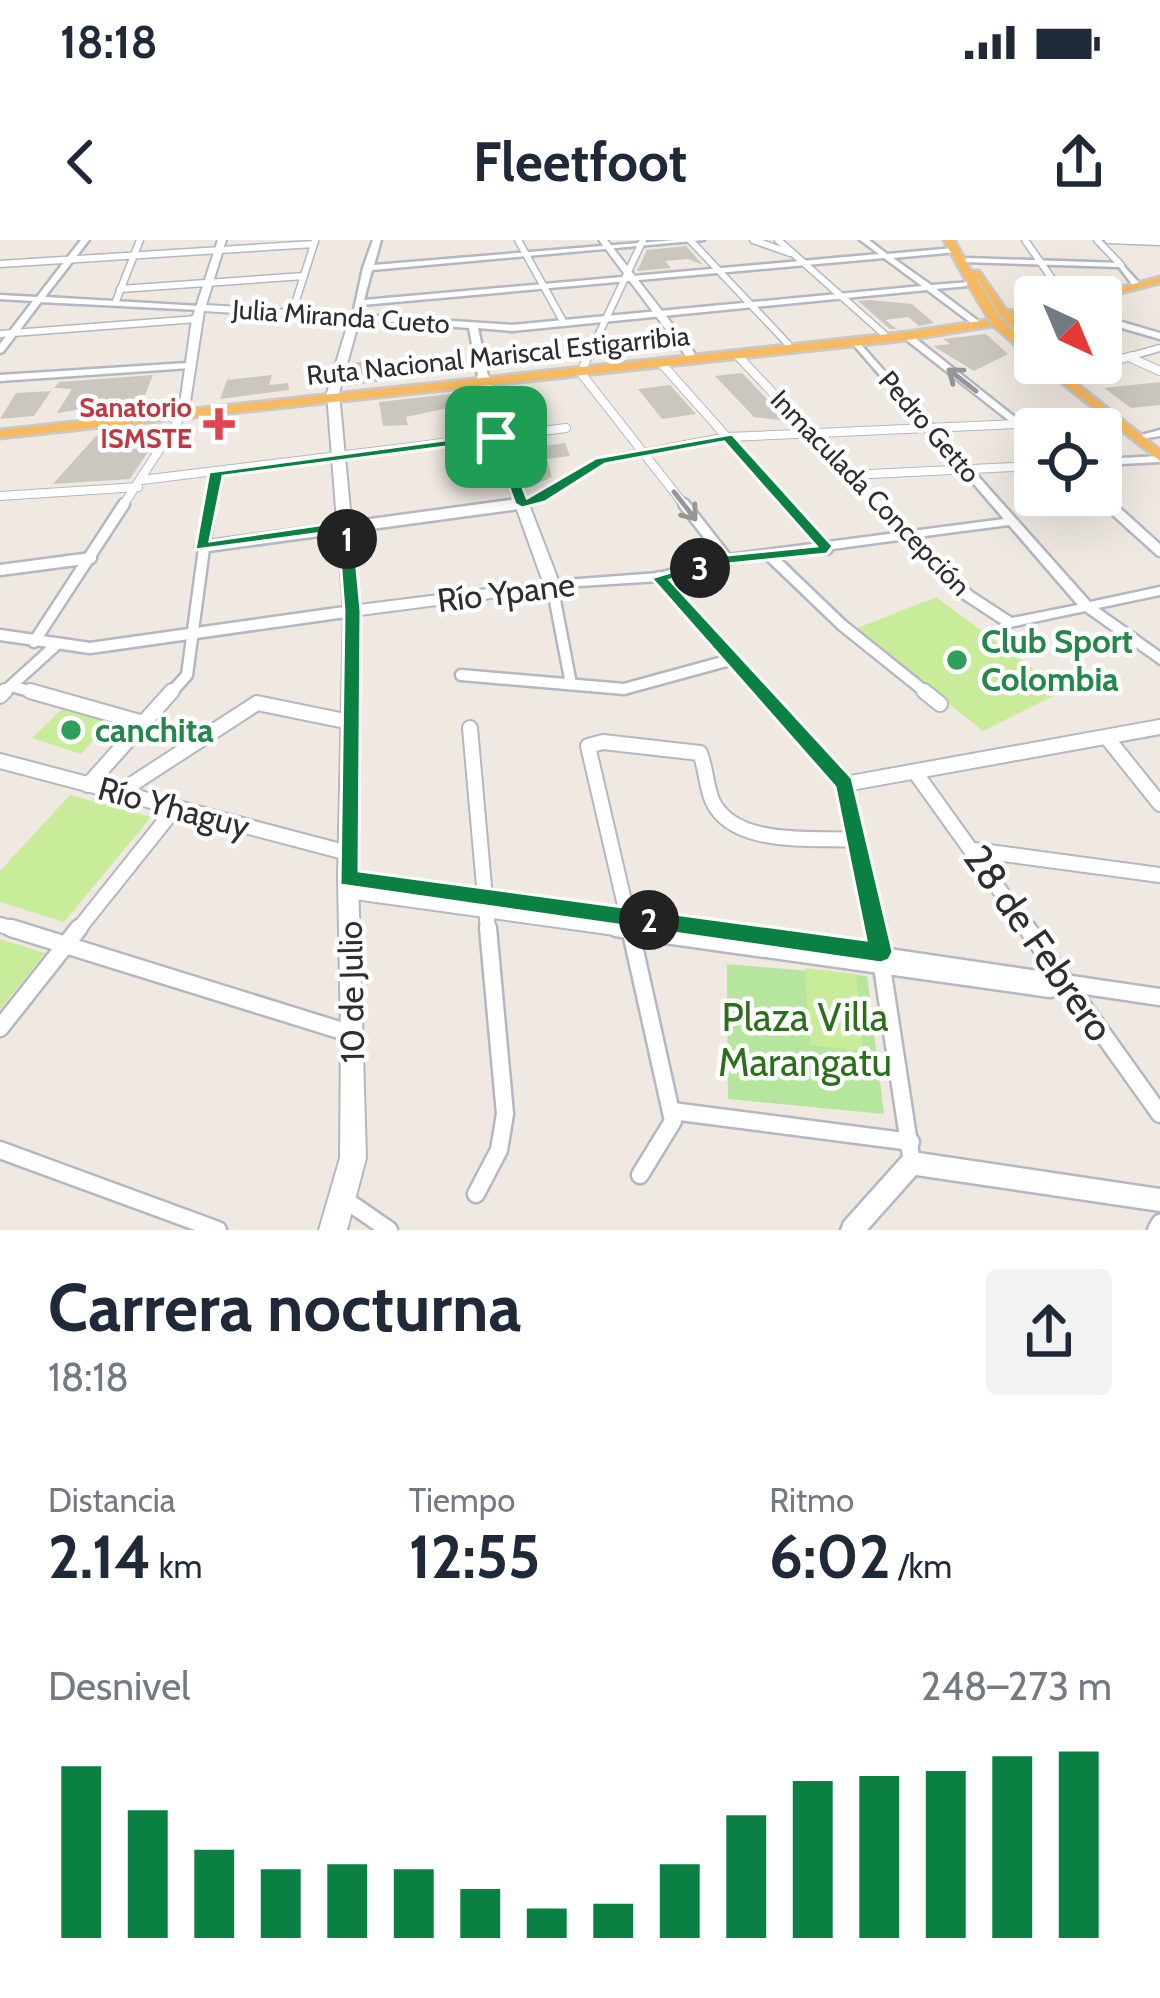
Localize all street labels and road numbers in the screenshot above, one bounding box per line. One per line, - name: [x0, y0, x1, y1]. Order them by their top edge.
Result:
- street label: Julia Miranda Cueto: [230, 292, 451, 341]
- street label: Ruta Nacional Mariscal Estigarribia: [305, 319, 691, 392]
- street label: Pedro Getto: [872, 364, 987, 489]
- street label: Inmaculada Concepción: [764, 383, 977, 602]
- street label: Río Ypane: [435, 564, 577, 620]
- street label: Río Yhaguy: [94, 768, 254, 846]
- street label: 28 de Febrero: [954, 836, 1124, 1050]
- street label: 10 de Julio: [330, 921, 372, 1063]

